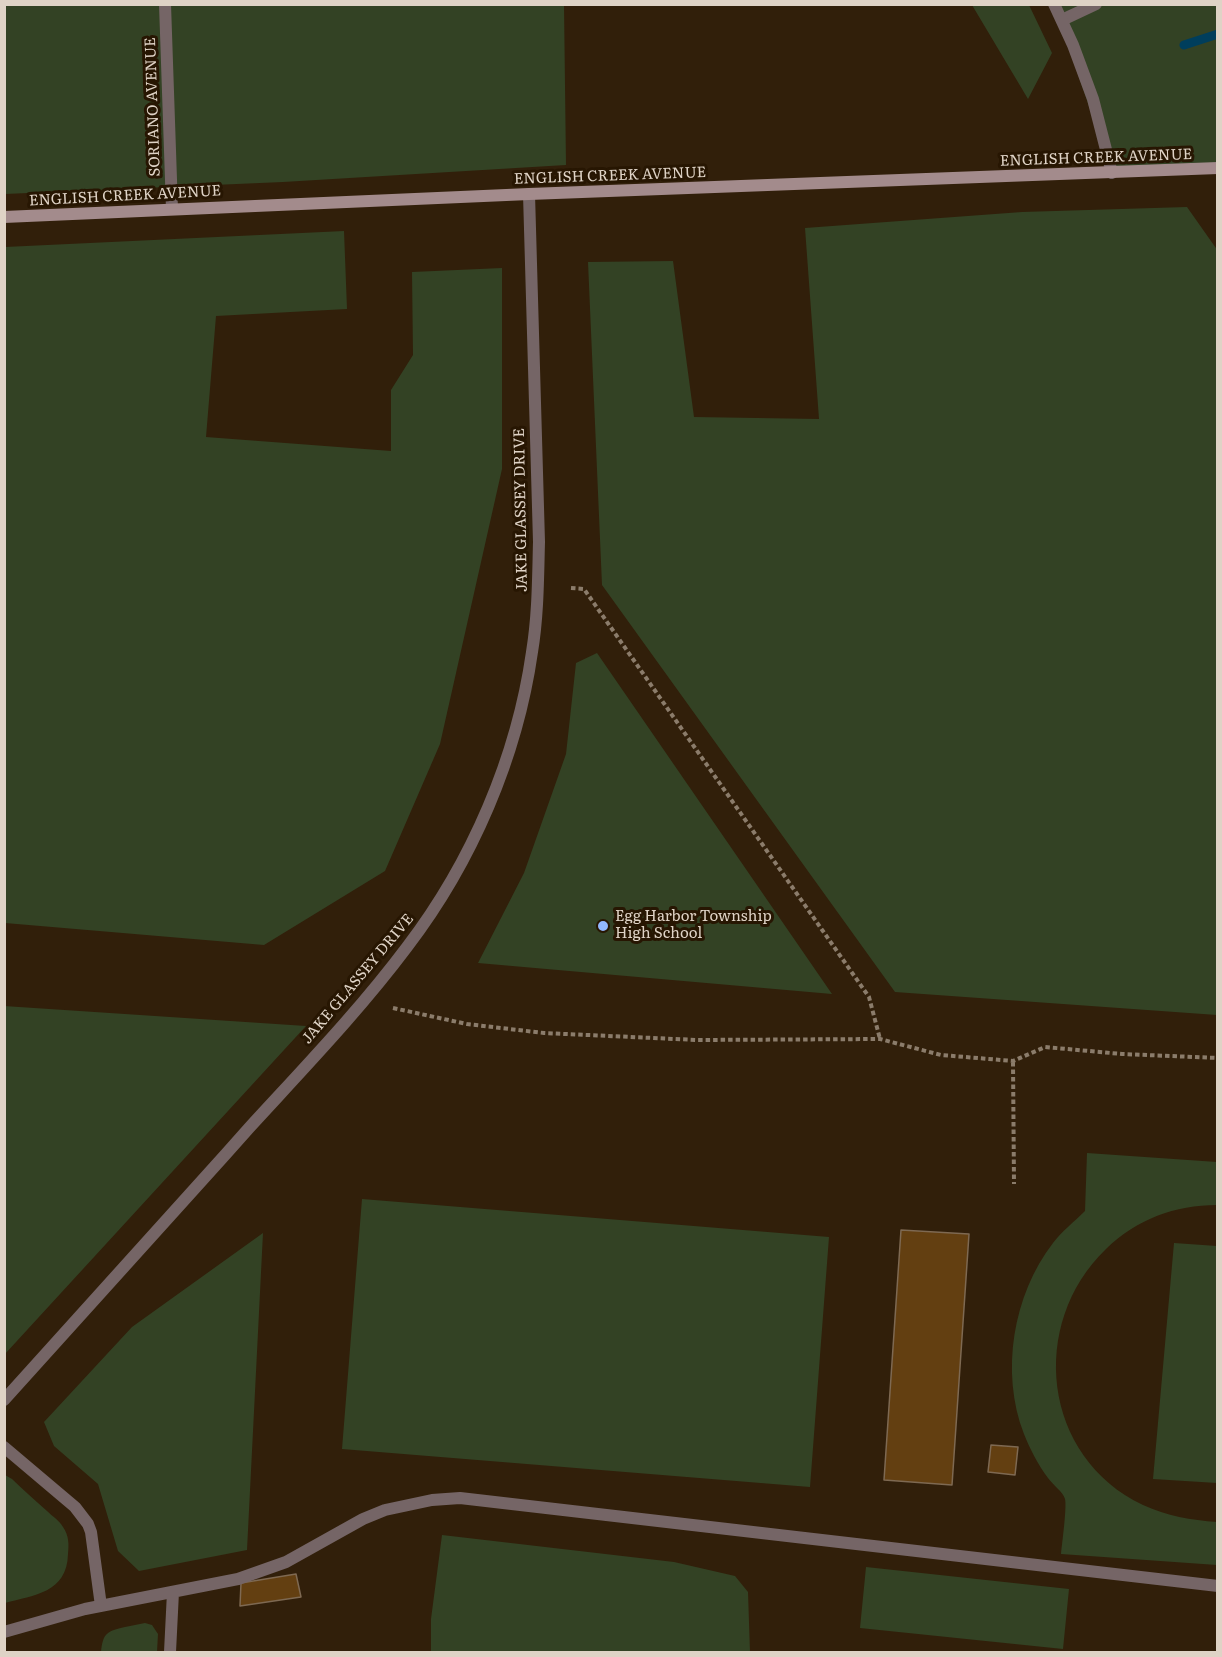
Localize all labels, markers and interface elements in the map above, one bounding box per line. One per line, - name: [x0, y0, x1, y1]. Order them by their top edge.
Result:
- street label: SORIANO AVENUE: [142, 37, 164, 177]
- street label: ENGLISH CREEK AVENUE: [1000, 146, 1192, 170]
- street label: ENGLISH CREEK AVENUE: [514, 164, 706, 188]
- street label: ENGLISH CREEK AVENUE: [28, 182, 222, 210]
- street label: JAKE GLASSEY DRIVE: [511, 428, 531, 592]
- place label: Egg Harbor Township High School: [615, 908, 772, 943]
- street label: JAKE GLASSEY DRIVE: [298, 910, 418, 1048]
- marker: Egg Harbor Township High School: [596, 919, 610, 933]

